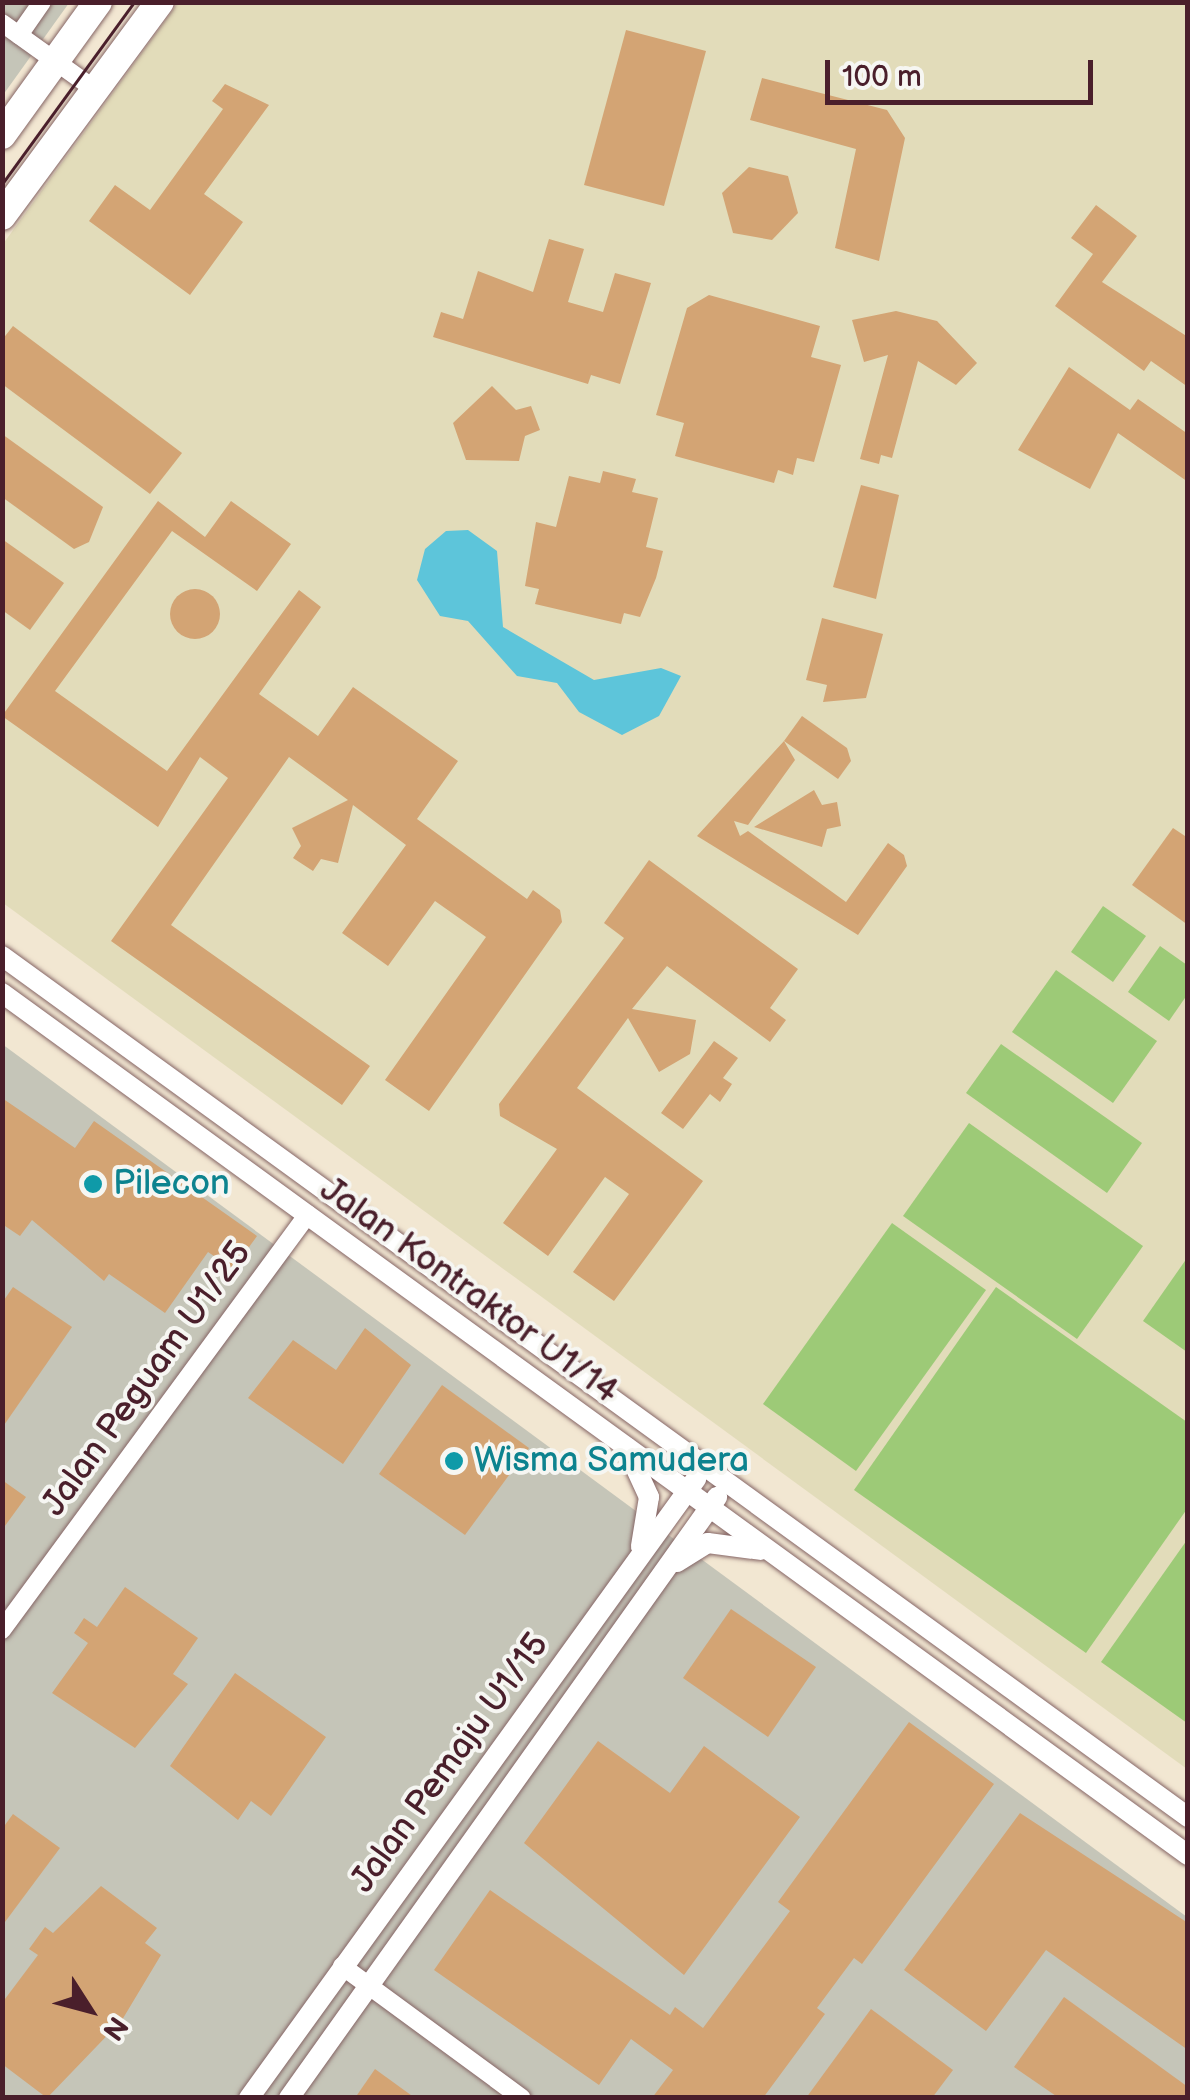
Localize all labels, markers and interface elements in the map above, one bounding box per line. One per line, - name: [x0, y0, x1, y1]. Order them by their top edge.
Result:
- scale bar: [830, 40, 1098, 102]
- text: 100 m: [842, 59, 922, 95]
- place label: Pilecon: [113, 1163, 230, 1205]
- street label: Jalan Kontraktor U1/14: [312, 1169, 626, 1413]
- marker: Pilecon: [82, 1173, 104, 1195]
- street label: Jalan Peguam U1/25: [33, 1234, 261, 1524]
- place label: Wisma Samudera: [474, 1440, 750, 1482]
- marker: Wisma Samudera: [443, 1450, 465, 1472]
- street label: Jalan Pemaju U1/15: [342, 1625, 558, 1901]
- north arrow: [40, 1960, 140, 2060]
- text: N: [95, 2010, 134, 2046]

